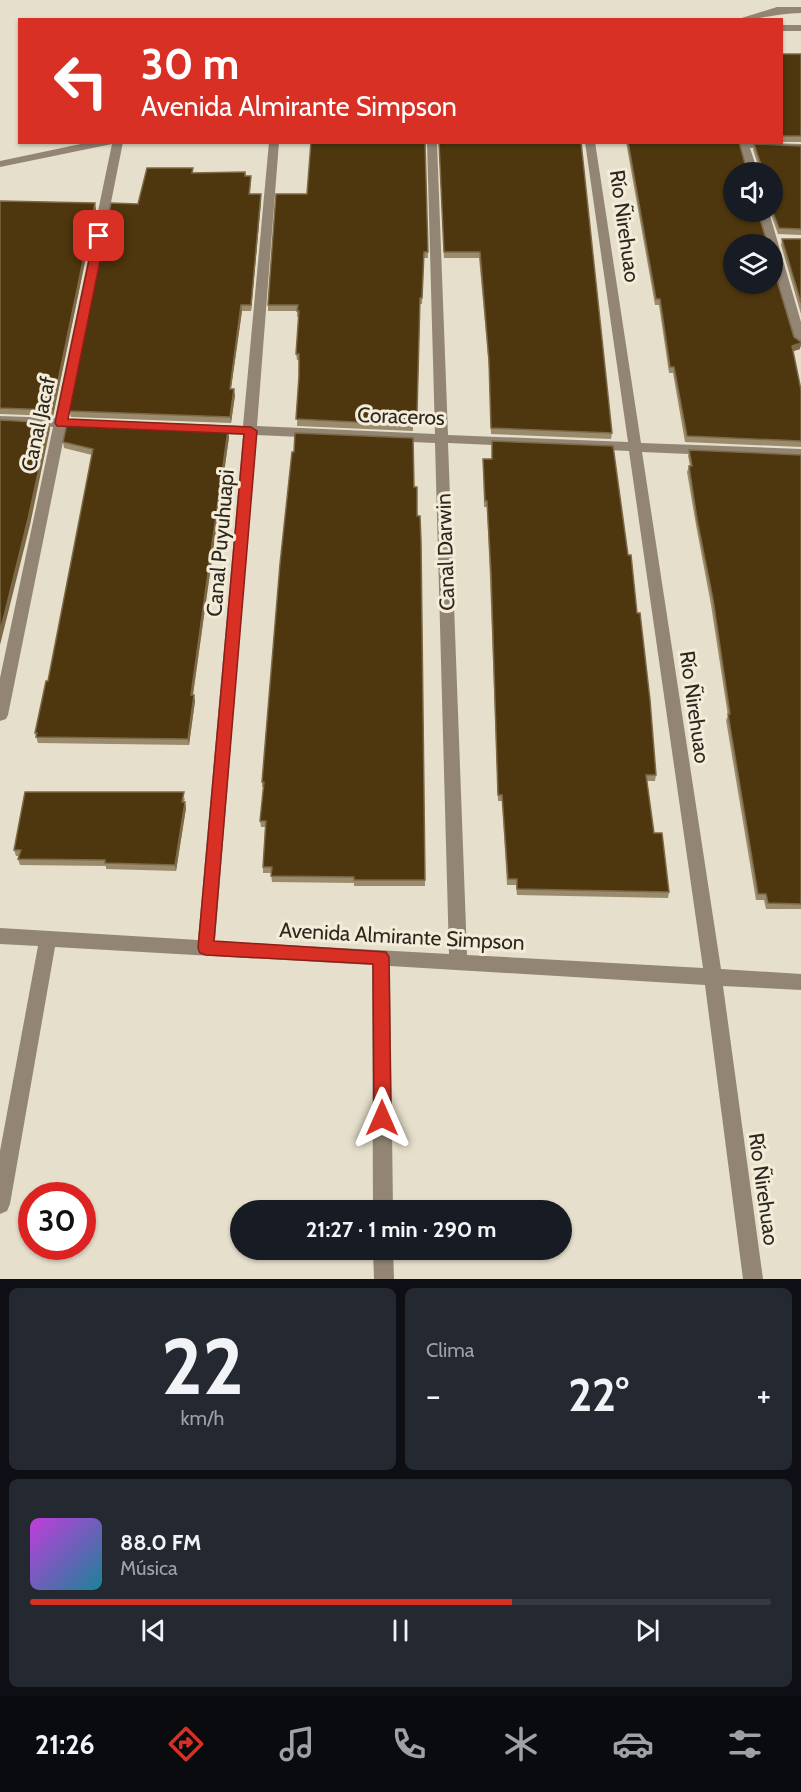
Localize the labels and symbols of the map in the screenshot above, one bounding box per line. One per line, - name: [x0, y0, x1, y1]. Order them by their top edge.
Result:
- street label: Río Ñirehuao: [605, 168, 646, 284]
- pin: [73, 210, 124, 261]
- street label: Canal Jacaf: [16, 374, 60, 474]
- street label: Coraceros: [357, 402, 445, 430]
- street label: Canal Puyuhuapi: [201, 468, 239, 618]
- street label: Canal Darwin: [430, 493, 460, 611]
- street label: Río Ñirehuao: [675, 649, 716, 765]
- street label: Avenida Almirante Simpson: [279, 917, 525, 955]
- position arrow: [350, 1086, 414, 1150]
- street label: Río Ñirehuao: [744, 1131, 785, 1247]
- speed limit sign: 30: [18, 1182, 96, 1260]

